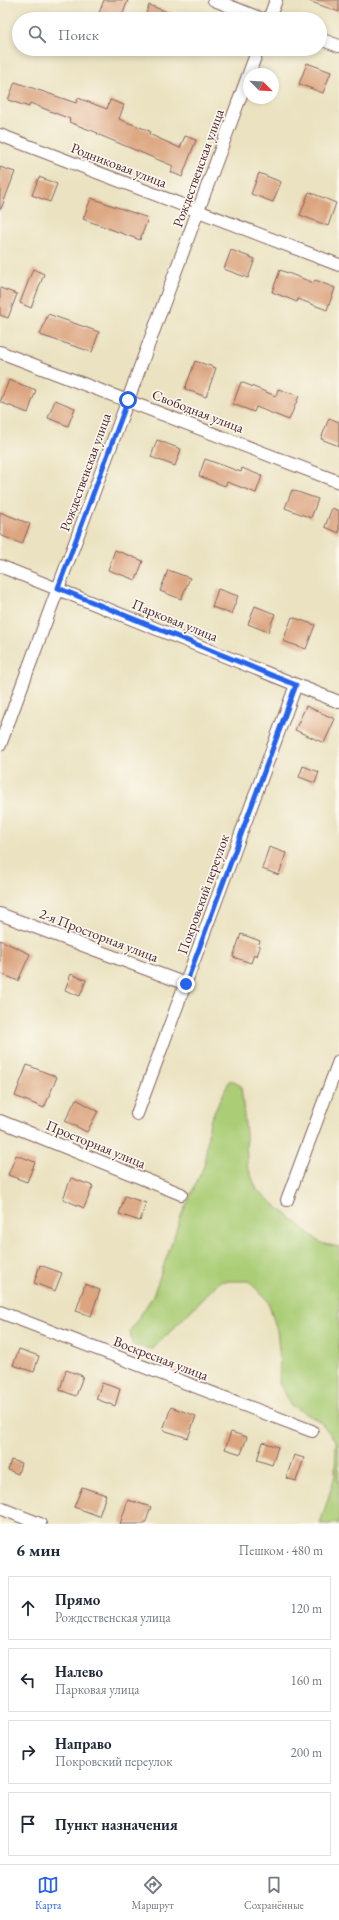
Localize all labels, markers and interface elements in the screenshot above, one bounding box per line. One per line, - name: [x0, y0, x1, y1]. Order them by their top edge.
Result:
- search box: [12, 12, 327, 56]
- icon: search: [26, 23, 48, 45]
- text: Поиск: [58, 25, 99, 44]
- north arrow: [243, 68, 279, 104]
- street label: Рождественская улица: [168, 106, 228, 230]
- street label: Родниковая улица: [68, 138, 170, 192]
- street label: Свободная улица: [149, 385, 247, 437]
- route start: [119, 391, 137, 409]
- street label: Рождественская улица: [55, 410, 115, 534]
- street label: Парковая улица: [129, 595, 221, 646]
- street label: Покровский переулок: [173, 831, 233, 957]
- street label: 2-я Просторная улица: [37, 904, 161, 966]
- route end: [177, 975, 195, 993]
- street label: Просторная улица: [43, 1116, 149, 1172]
- street label: Воскресная улица: [111, 1332, 211, 1384]
- text: 6 мин: [16, 1539, 60, 1561]
- text: Пешком · 480 m: [239, 1542, 323, 1559]
- text: Прямо: [55, 1590, 100, 1609]
- icon: ahead: [17, 1597, 39, 1619]
- text: 120 m: [291, 1600, 322, 1617]
- text: Рождественская улица: [55, 1609, 171, 1626]
- text: Налево: [55, 1662, 103, 1681]
- icon: left: [17, 1669, 39, 1691]
- text: 160 m: [291, 1672, 322, 1689]
- text: Парковая улица: [55, 1681, 140, 1698]
- text: Направо: [55, 1734, 112, 1753]
- icon: right: [17, 1741, 39, 1763]
- text: 200 m: [291, 1744, 322, 1761]
- text: Покровский переулок: [55, 1753, 172, 1770]
- icon: arrive: [17, 1813, 39, 1835]
- text: Пункт назначения: [55, 1815, 178, 1834]
- tab: Карта: [35, 1874, 61, 1912]
- tab: Маршрут: [132, 1874, 174, 1912]
- tab: Сохранённые: [244, 1874, 304, 1912]

